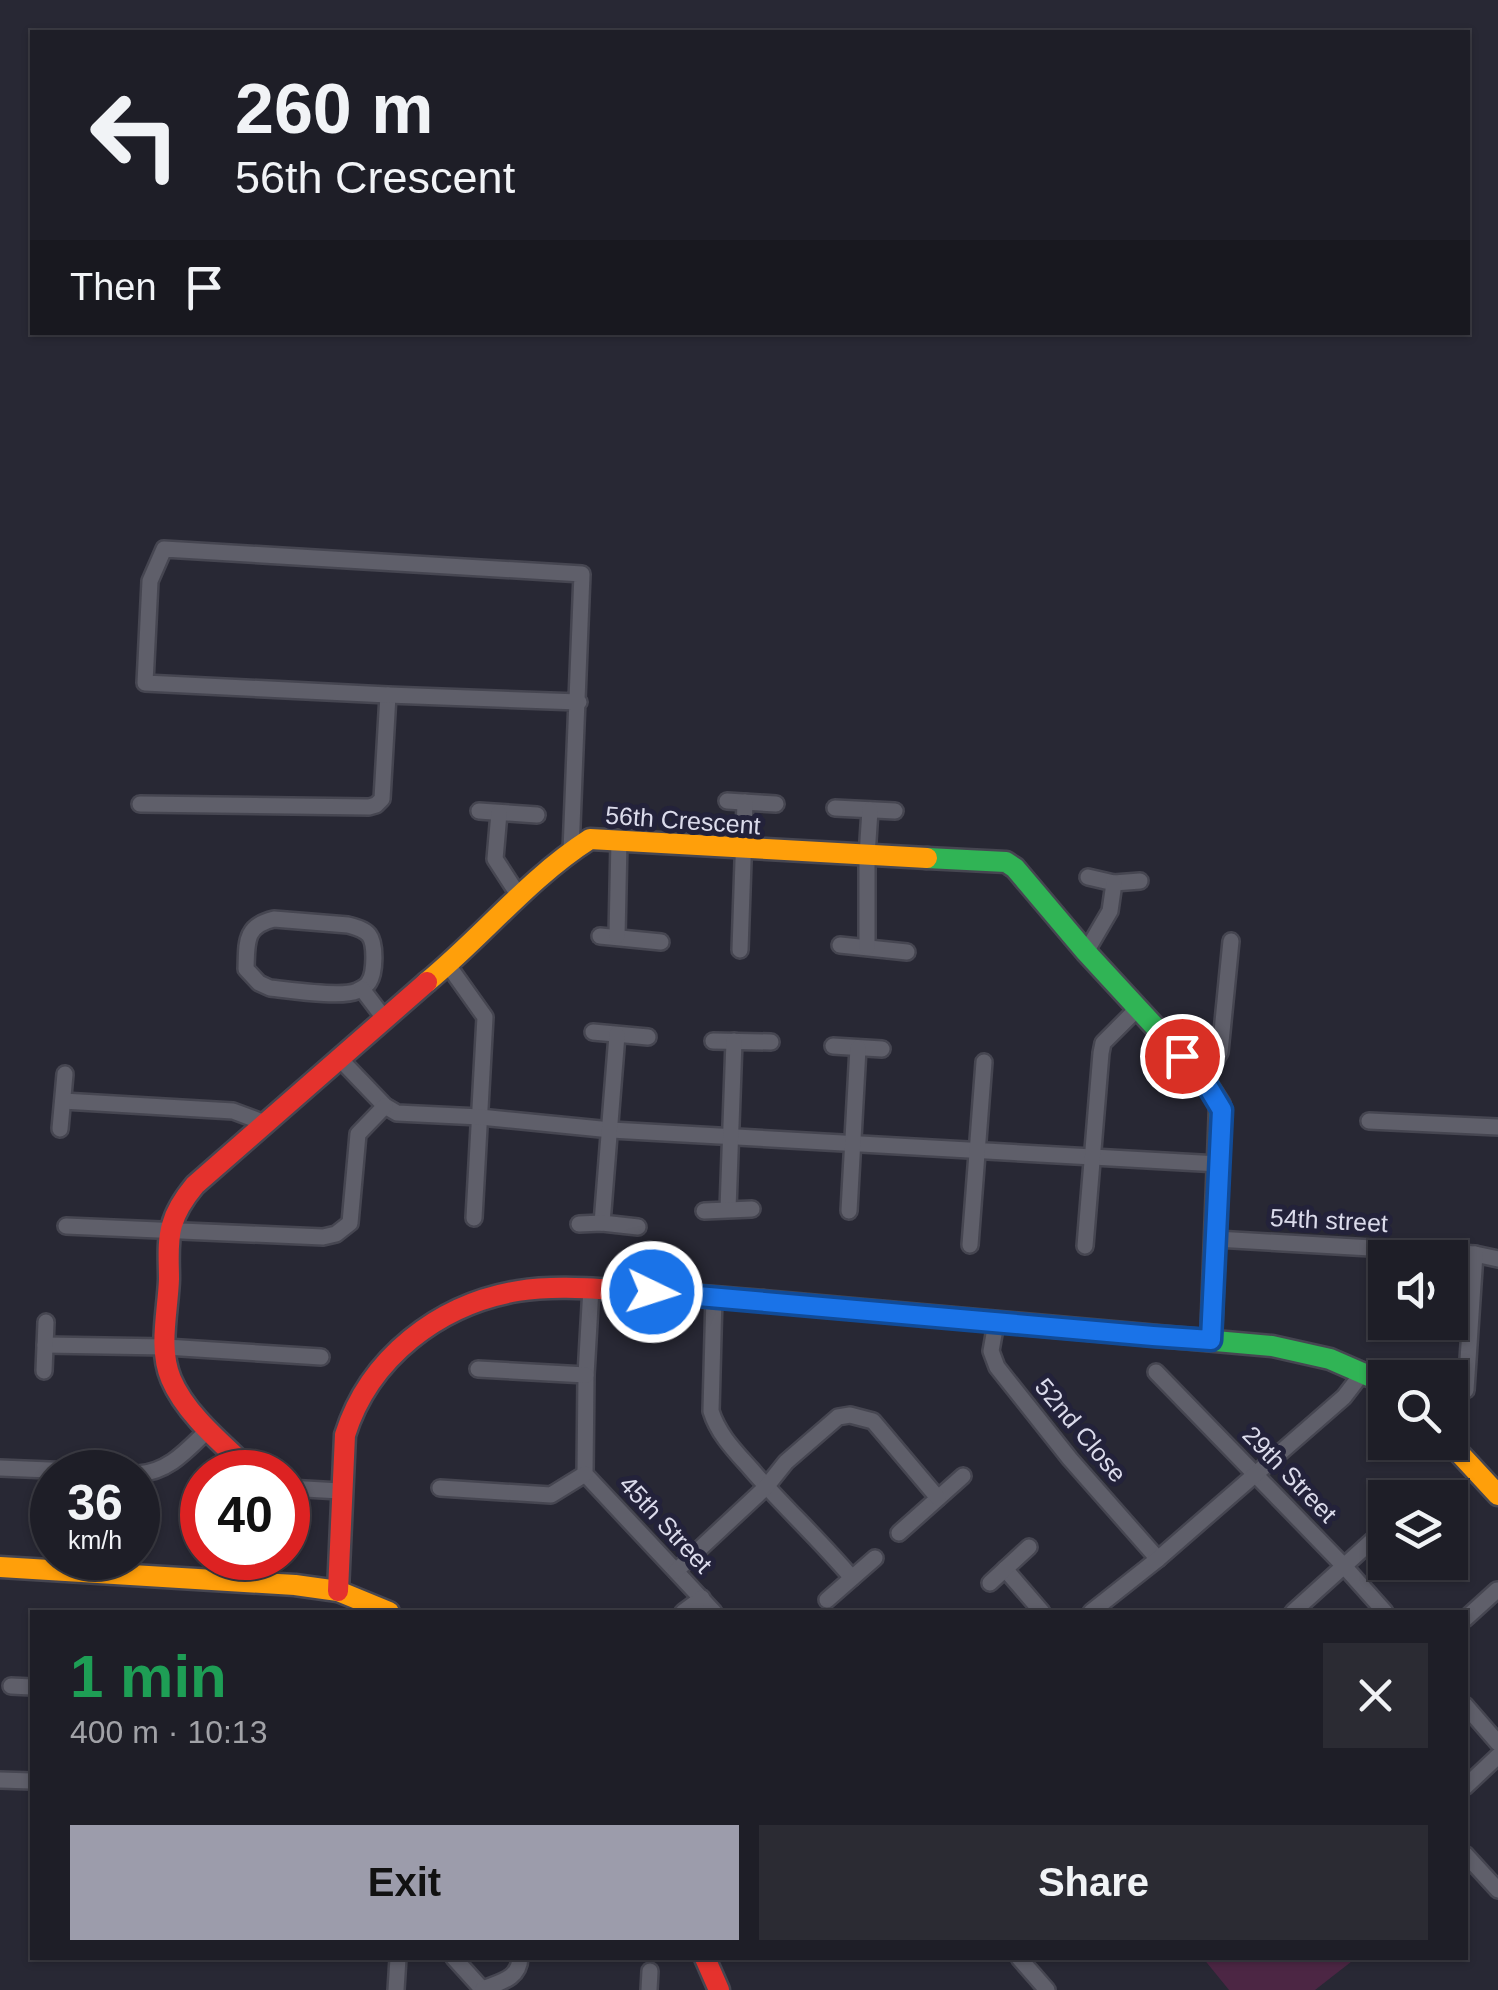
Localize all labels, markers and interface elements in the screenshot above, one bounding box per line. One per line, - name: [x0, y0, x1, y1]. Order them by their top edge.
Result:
- icon: left: [70, 70, 200, 200]
- text: 260 m: [235, 70, 433, 148]
- text: 56th Crescent: [235, 152, 515, 203]
- icon: arrive: [177, 260, 232, 315]
- text: Then: [70, 266, 157, 308]
- street label: 56th Crescent: [604, 801, 762, 839]
- pin: [1140, 1014, 1225, 1099]
- icon: arrive: [1155, 1029, 1210, 1084]
- street label: 54th street: [1269, 1203, 1389, 1237]
- position arrow: [600, 1240, 704, 1344]
- map controls: [1368, 1240, 1468, 1580]
- button: sound: [1368, 1240, 1468, 1340]
- button: search: [1368, 1360, 1468, 1460]
- street label: 52nd Close: [1030, 1373, 1132, 1487]
- street label: 29th Street: [1237, 1420, 1343, 1528]
- speed limit sign: 40: [180, 1450, 310, 1580]
- street label: 45th Street: [614, 1470, 718, 1578]
- text: 36: [67, 1475, 123, 1531]
- button: layers: [1368, 1480, 1468, 1580]
- text: km/h: [68, 1526, 122, 1554]
- text: 1 min: [70, 1643, 227, 1710]
- button: close: [1323, 1643, 1428, 1748]
- text: 400 m · 10:13: [70, 1714, 267, 1750]
- button: Exit: [70, 1825, 739, 1940]
- button: Share: [759, 1825, 1428, 1940]

